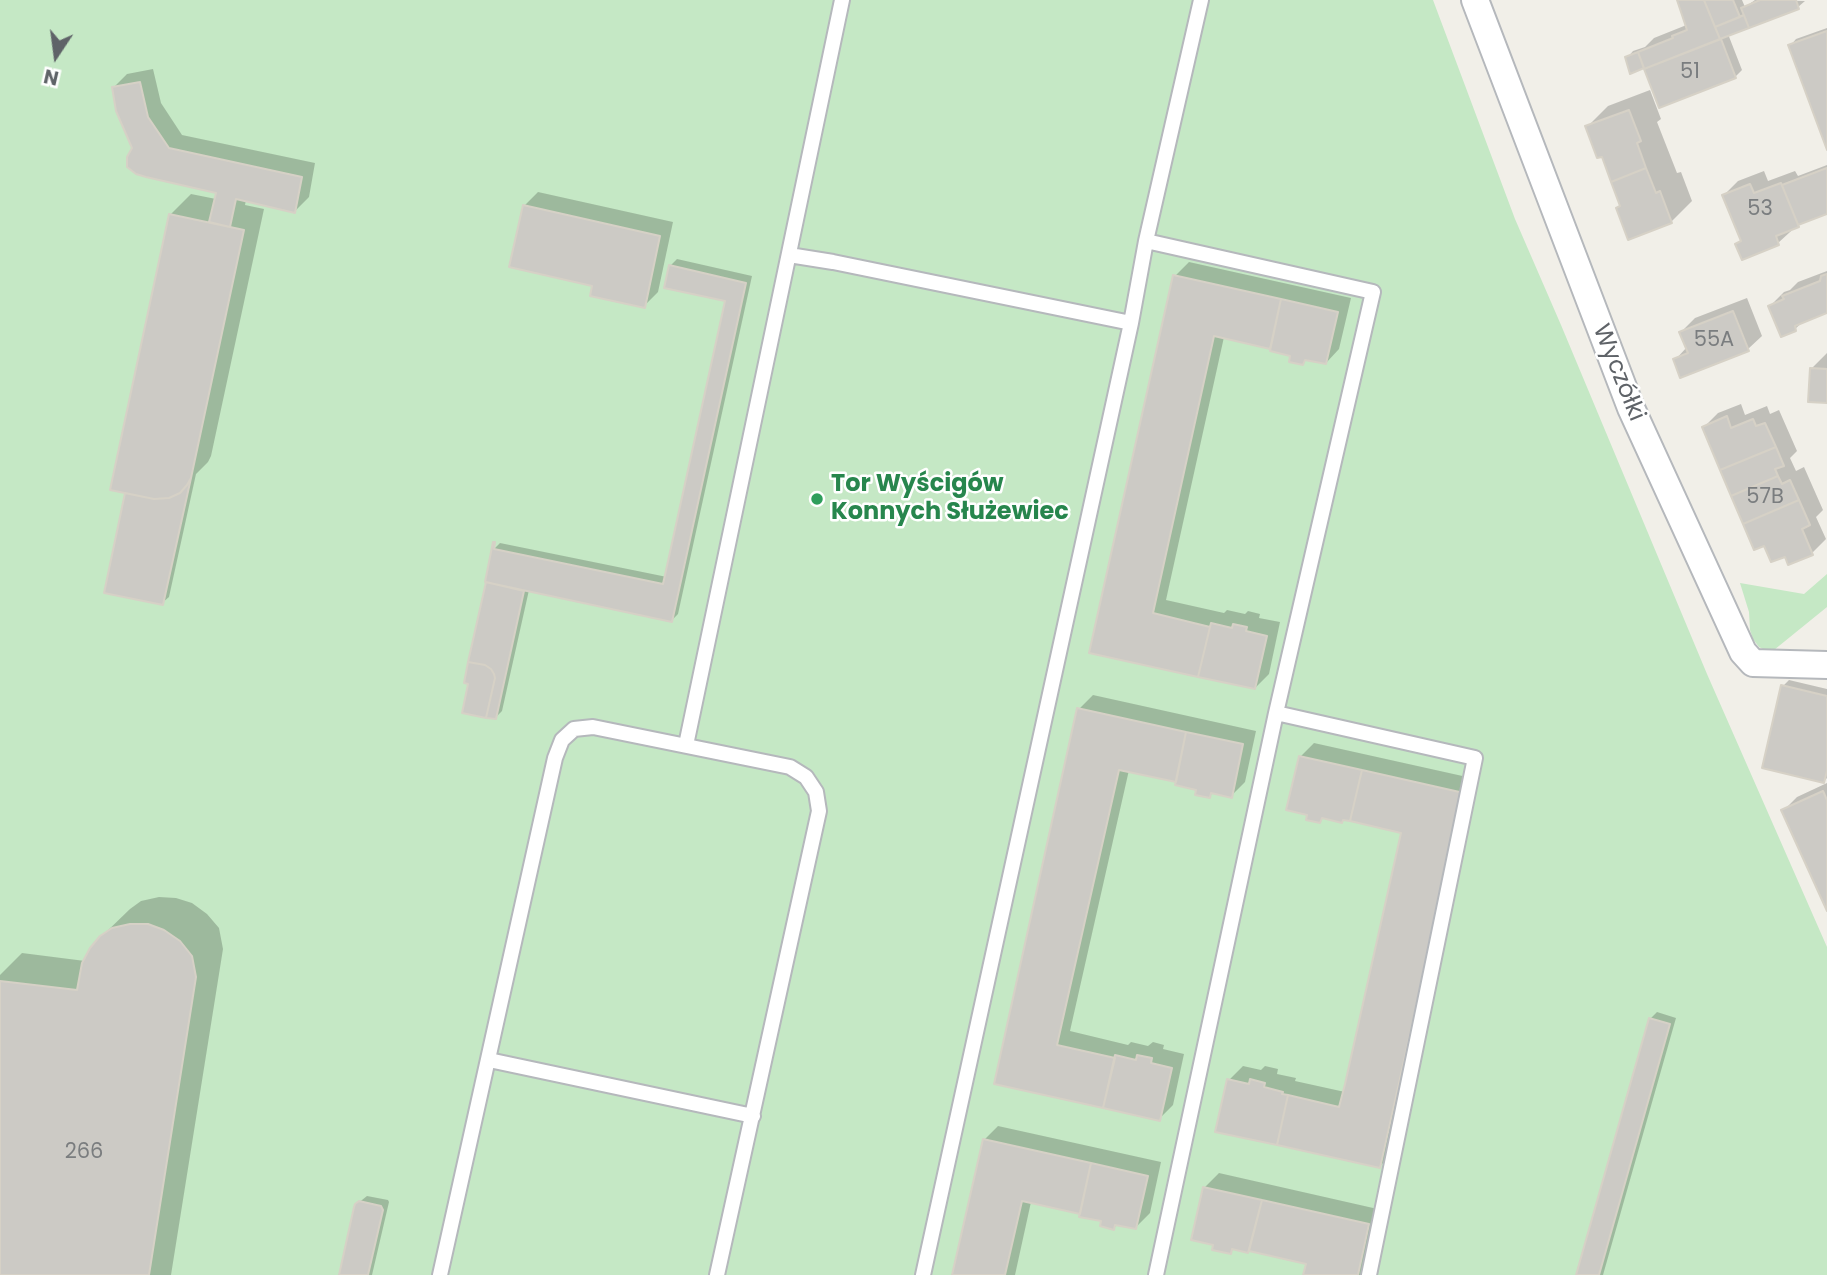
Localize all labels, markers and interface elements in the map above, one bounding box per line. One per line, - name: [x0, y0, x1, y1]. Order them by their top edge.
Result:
- north arrow: [21, 21, 91, 91]
- house number: 51: [1680, 60, 1700, 86]
- text: N: [41, 62, 61, 92]
- house number: 53: [1747, 197, 1773, 223]
- street label: Wyczółki: [1586, 320, 1650, 426]
- house number: 55A: [1694, 328, 1734, 354]
- place label: Tor Wyścigów Konnych Służewiec: [831, 471, 1069, 527]
- house number: 57B: [1746, 485, 1784, 511]
- marker: Tor Wyścigów Konnych Służewiec: [809, 491, 825, 507]
- house number: 266: [65, 1140, 103, 1166]

